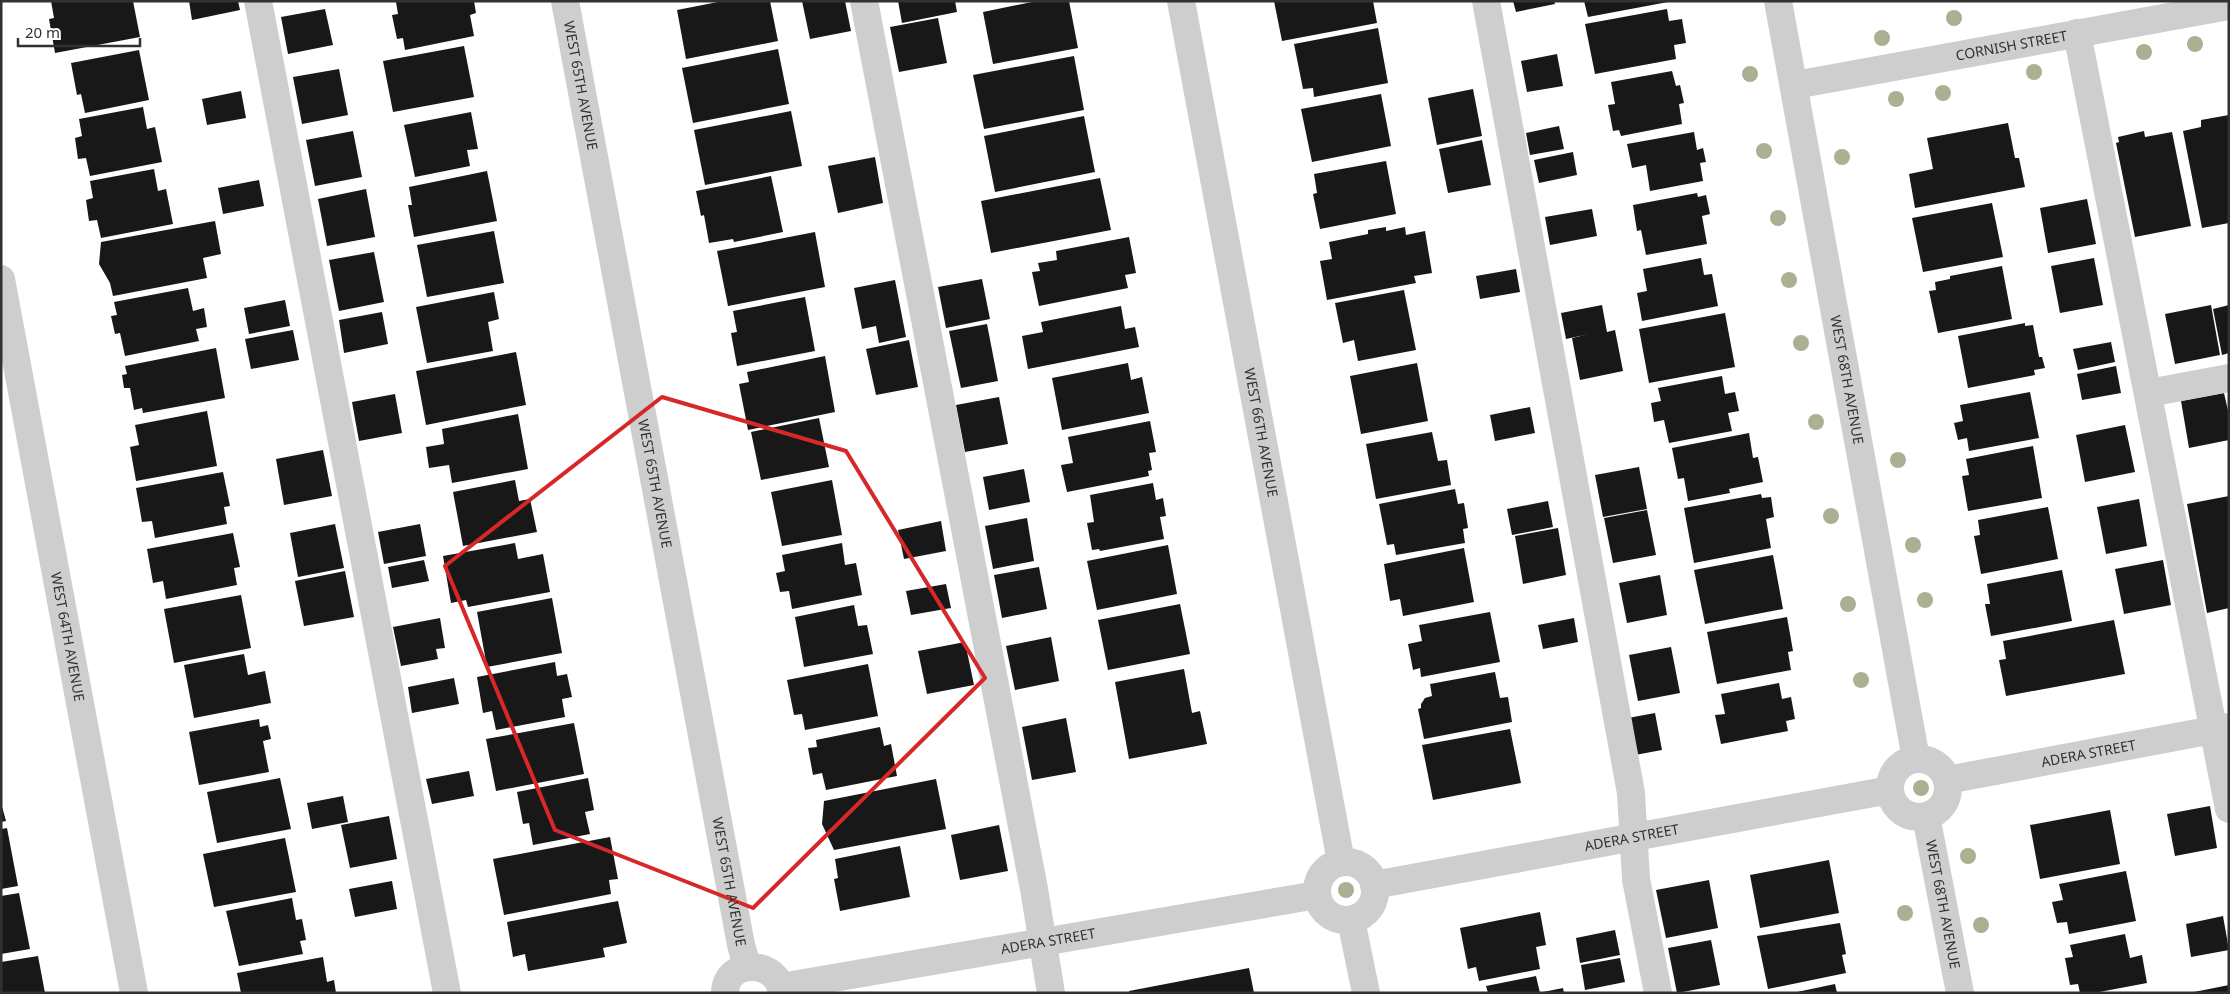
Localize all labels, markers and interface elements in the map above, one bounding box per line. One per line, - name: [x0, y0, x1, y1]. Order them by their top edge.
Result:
- scale bar: [18, 15, 140, 47]
- street label: WEST 65TH AVENUE: [560, 19, 603, 152]
- text: 20 m: [25, 22, 60, 42]
- street label: CORNISH STREET: [1954, 26, 2069, 65]
- street label: WEST 68TH AVENUE: [1826, 314, 1869, 446]
- street label: WEST 66TH AVENUE: [1240, 366, 1283, 499]
- street label: WEST 65TH AVENUE: [634, 417, 677, 550]
- street label: WEST 64TH AVENUE: [47, 571, 89, 703]
- street label: ADERA STREET: [2040, 735, 2138, 771]
- street label: WEST 65TH AVENUE: [708, 816, 751, 948]
- street label: ADERA STREET: [1583, 819, 1681, 855]
- street label: WEST 68TH AVENUE: [1922, 838, 1965, 970]
- street label: ADERA STREET: [999, 923, 1097, 958]

